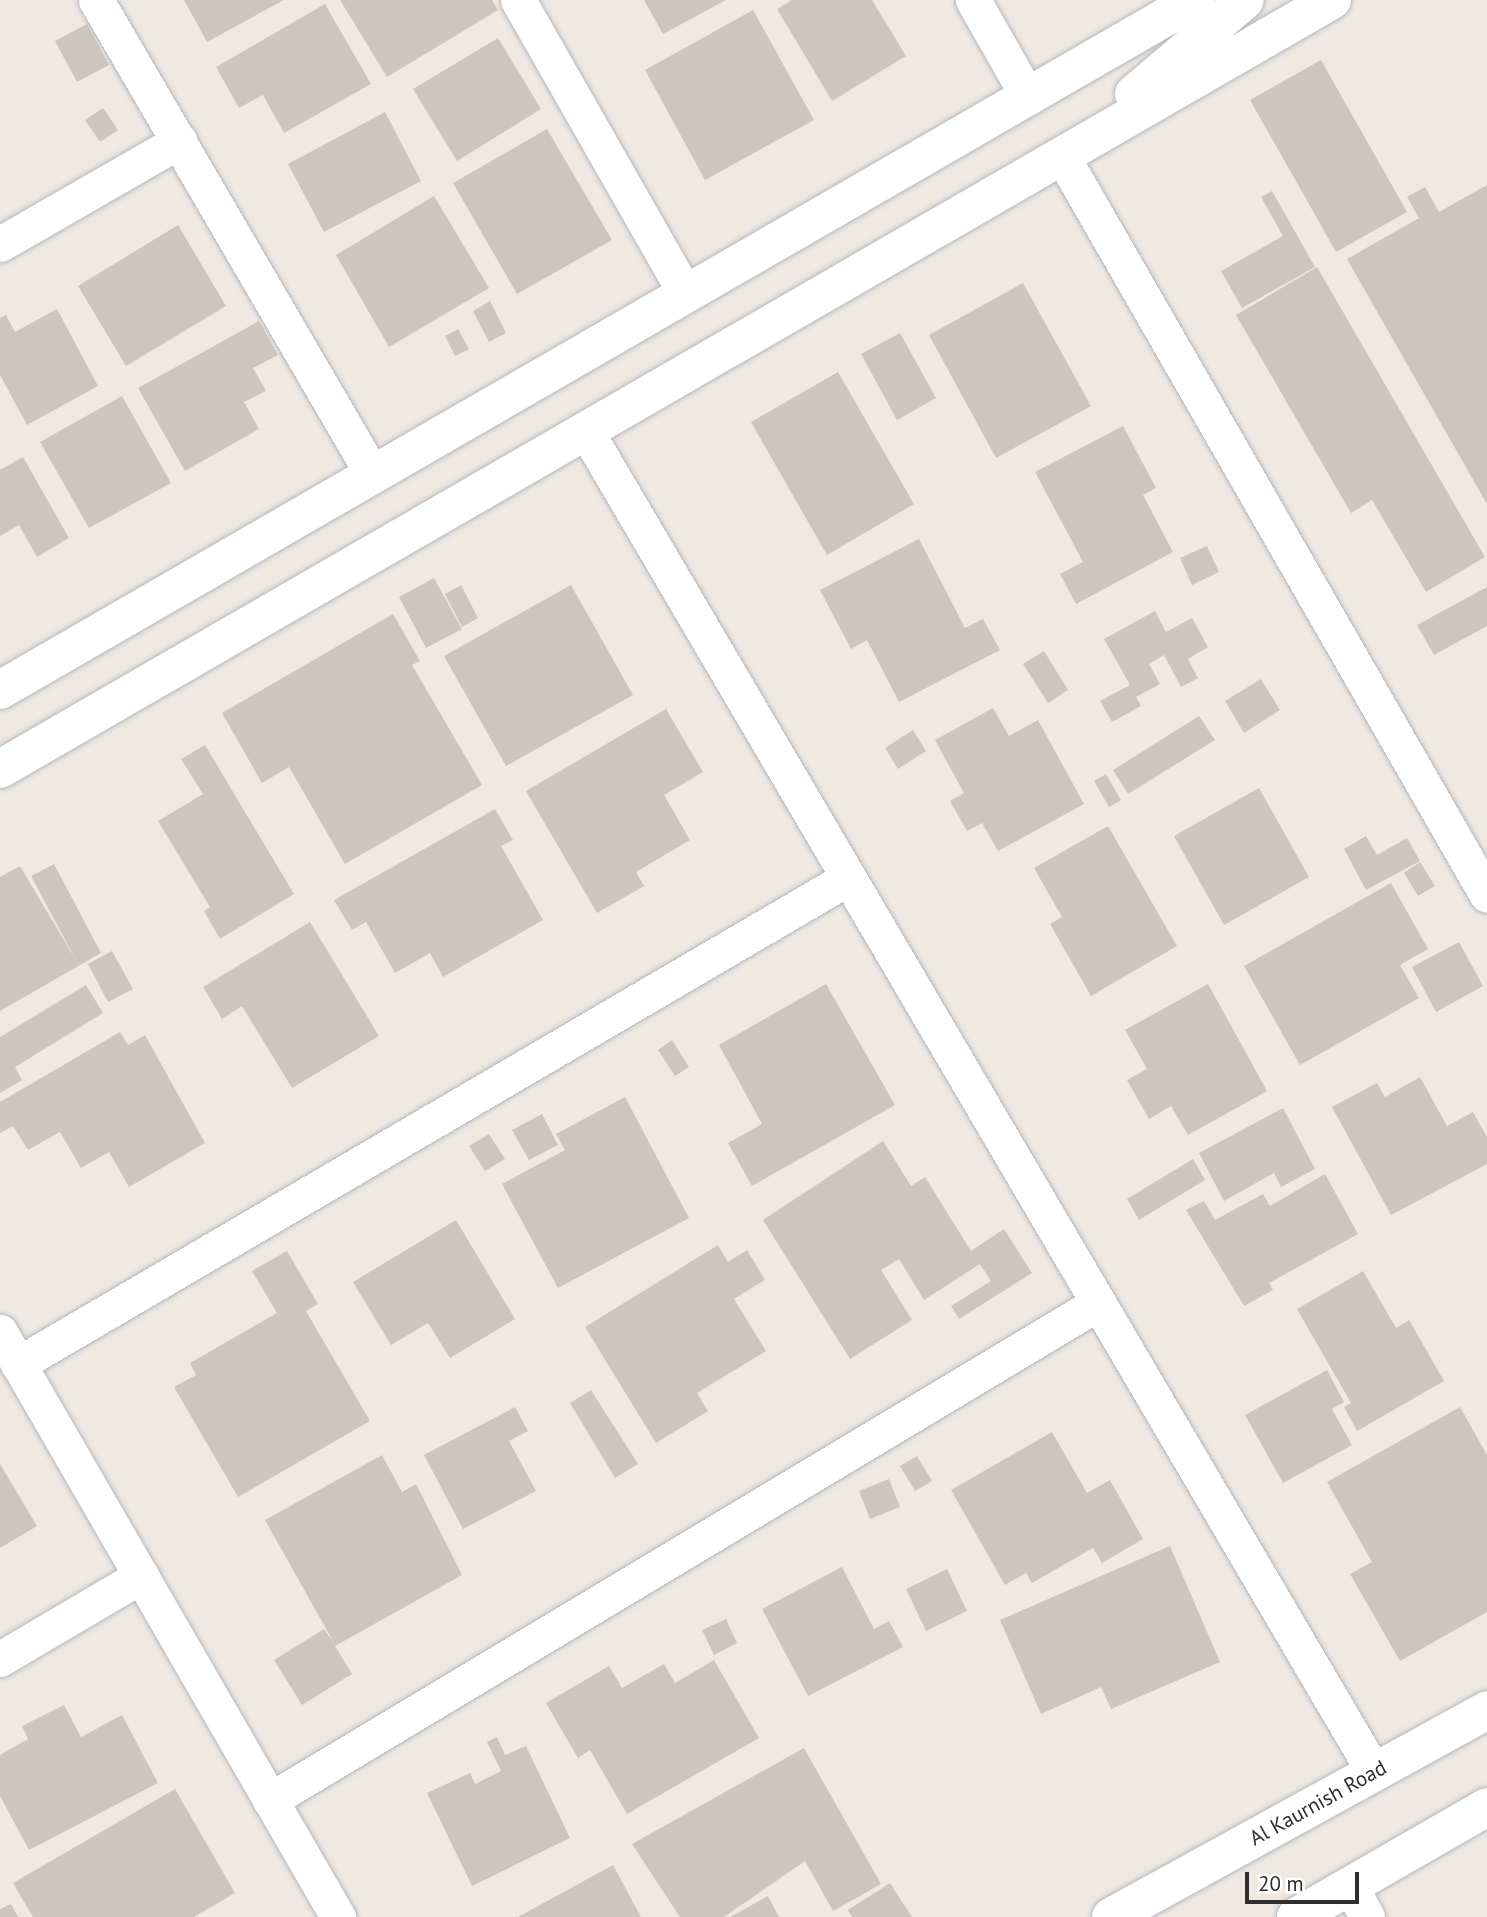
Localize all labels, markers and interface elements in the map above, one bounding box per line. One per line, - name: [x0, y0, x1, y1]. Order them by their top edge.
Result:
- street label: Al Kaurnish Road: [1245, 1755, 1391, 1851]
- scale bar: [1249, 1857, 1363, 1901]
- text: 20 m: [1258, 1870, 1304, 1897]

